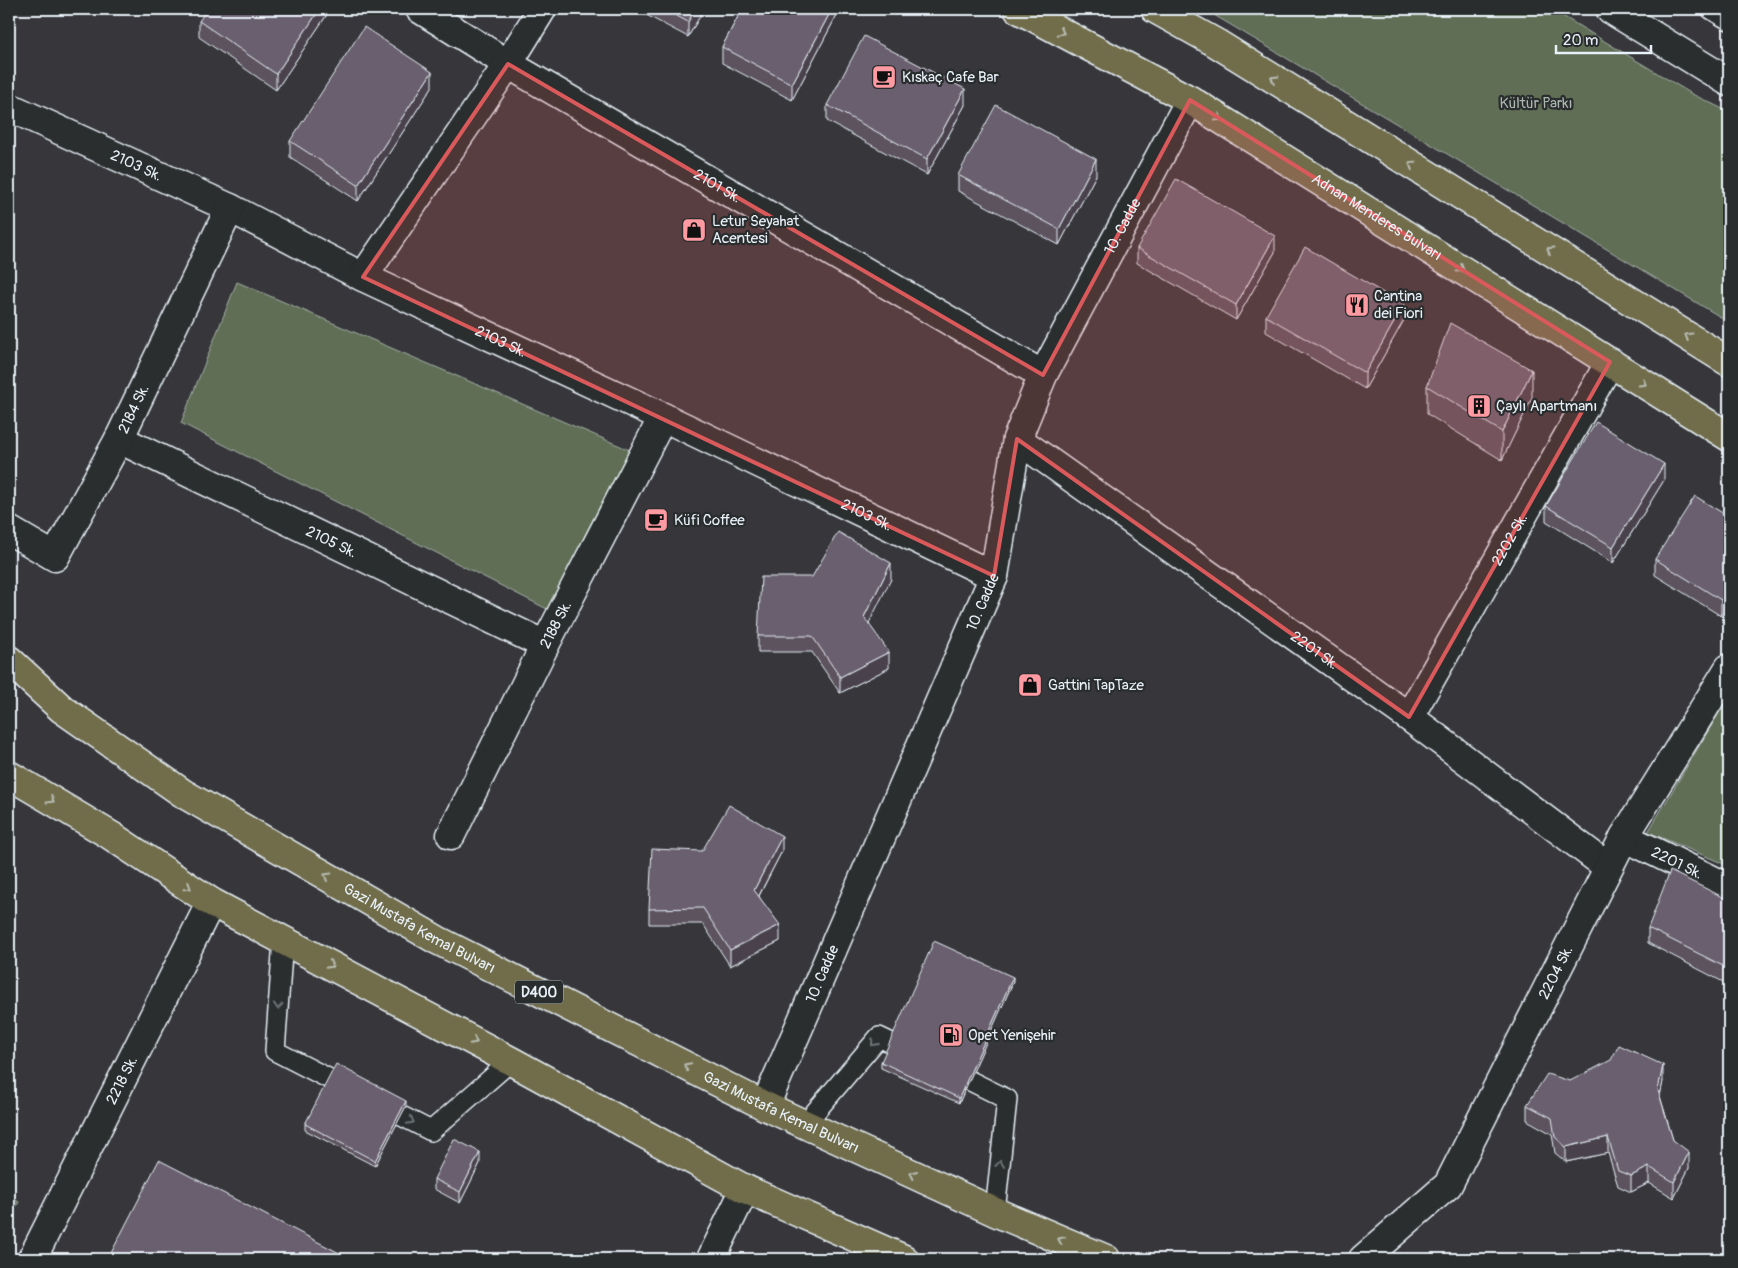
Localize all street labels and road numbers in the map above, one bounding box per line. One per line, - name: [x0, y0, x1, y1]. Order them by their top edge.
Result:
- street label: 2103 Sk.: [107, 146, 165, 186]
- street label: 2101 Sk.: [690, 165, 744, 207]
- street label: Adnan Menderes Bulvarı: [1308, 169, 1445, 265]
- street label: 10. Cadde: [1100, 195, 1146, 258]
- street label: 2103 Sk.: [472, 322, 529, 362]
- street label: 2184 Sk.: [114, 381, 154, 437]
- street label: 2103 Sk.: [838, 495, 895, 536]
- street label: 2202 Sk.: [1488, 510, 1532, 569]
- street label: 2105 Sk.: [303, 522, 360, 563]
- street label: 10. Cadde: [962, 570, 1004, 634]
- street label: 2188 Sk.: [536, 598, 576, 652]
- street label: 2201 Sk.: [1287, 627, 1342, 674]
- street label: 2201 Sk.: [1648, 843, 1706, 884]
- street label: Gazi Mustafa Kemal Bulvarı: [340, 879, 499, 978]
- street label: 10. Cadde: [802, 942, 844, 1006]
- street label: 2204 Sk.: [1535, 943, 1577, 1002]
- road number: D400: [515, 980, 563, 1004]
- street label: 2218 Sk.: [102, 1053, 142, 1108]
- street label: Gazi Mustafa Kemal Bulvarı: [700, 1067, 862, 1158]

